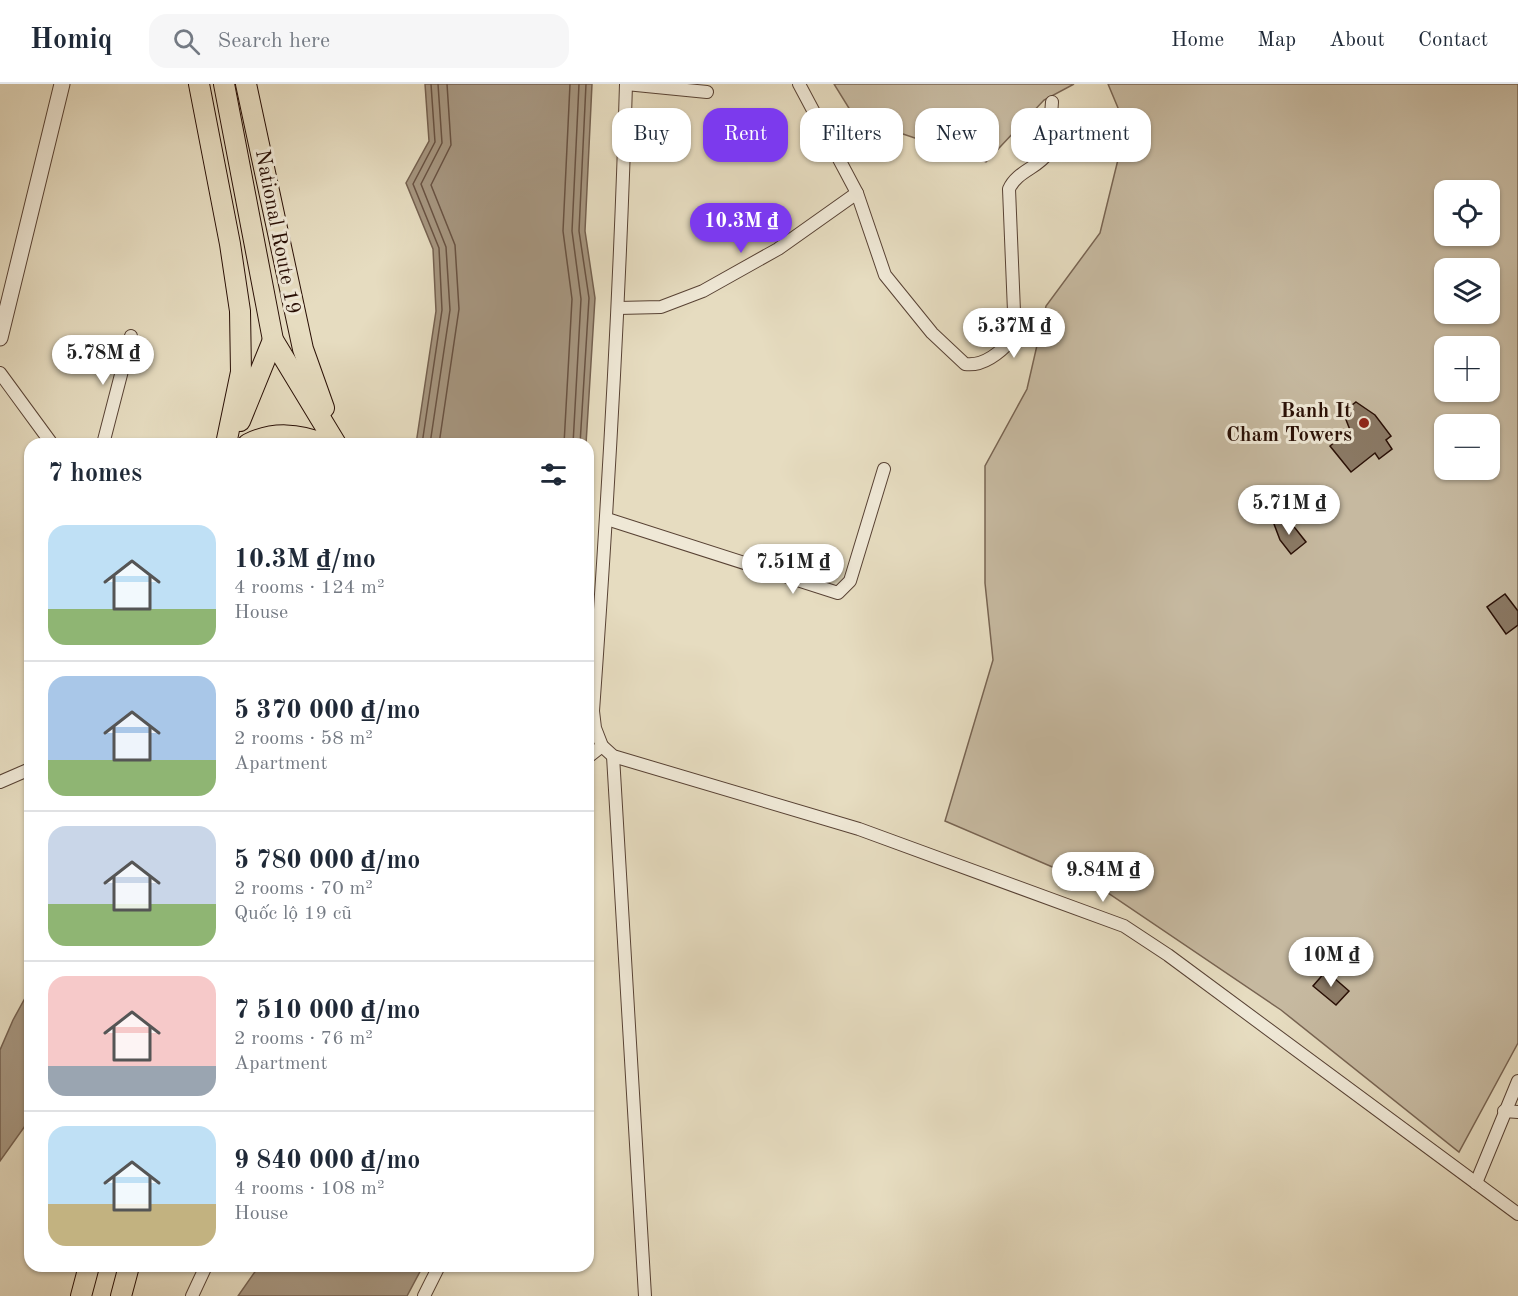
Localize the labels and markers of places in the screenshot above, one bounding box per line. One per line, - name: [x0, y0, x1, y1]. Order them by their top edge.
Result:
- pin: 10.3M ₫: [686, 203, 796, 254]
- pin: 5.37M ₫: [959, 308, 1069, 359]
- pin: 5.78M ₫: [48, 335, 158, 386]
- place label: Banh It Cham Towers: [1226, 401, 1352, 446]
- marker: Banh It Cham Towers: [1357, 416, 1371, 430]
- pin: 5.71M ₫: [1234, 485, 1344, 536]
- pin: 7.51M ₫: [738, 544, 848, 595]
- pin: 9.84M ₫: [1048, 852, 1158, 903]
- pin: 10M ₫: [1289, 937, 1373, 988]

